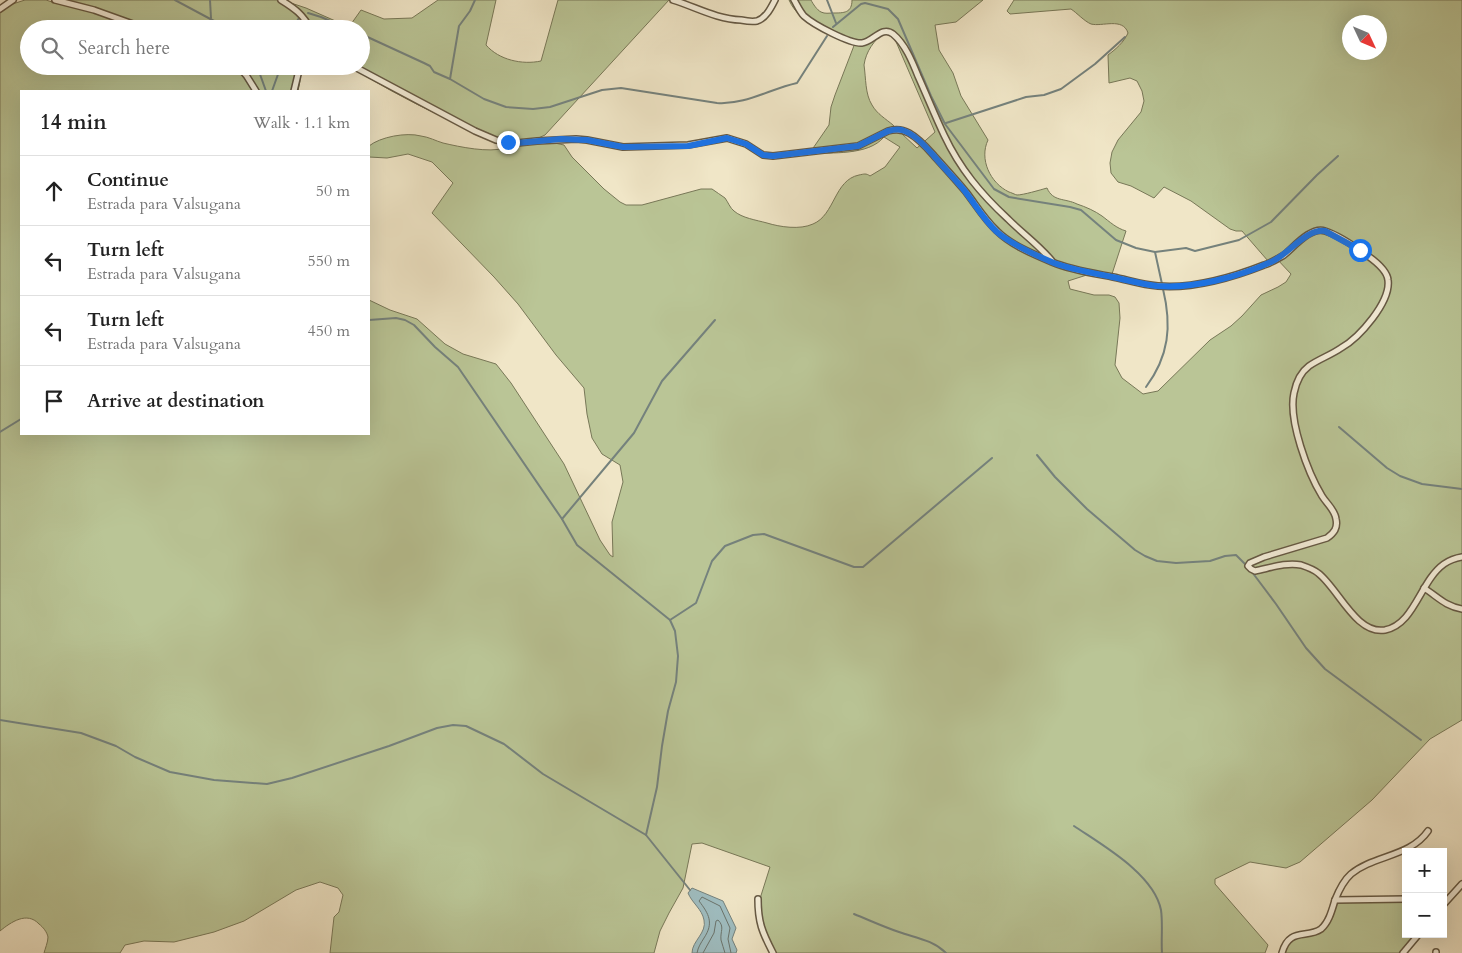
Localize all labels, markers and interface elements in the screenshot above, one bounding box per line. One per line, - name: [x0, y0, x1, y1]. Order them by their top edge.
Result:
- north arrow: [1342, 15, 1387, 60]
- search box: [20, 20, 370, 75]
- icon: search: [38, 34, 66, 62]
- text: Search here: [78, 35, 170, 61]
- text: 14 min: [40, 108, 107, 137]
- text: Walk · 1.1 km: [253, 112, 350, 134]
- route end: [497, 131, 520, 154]
- text: Continue: [87, 167, 169, 193]
- icon: ahead: [40, 177, 68, 205]
- text: 50 m: [316, 180, 350, 202]
- text: Estrada para Valsugana: [87, 193, 241, 215]
- text: Turn left: [87, 237, 164, 263]
- route start: [1349, 239, 1372, 262]
- icon: left: [40, 247, 68, 275]
- text: 550 m: [308, 250, 350, 272]
- text: Estrada para Valsugana: [87, 263, 241, 285]
- text: Turn left: [87, 307, 164, 333]
- icon: left: [40, 317, 68, 345]
- text: 450 m: [308, 320, 350, 342]
- text: Estrada para Valsugana: [87, 333, 241, 355]
- icon: arrive: [40, 387, 68, 415]
- text: Arrive at destination: [87, 388, 264, 414]
- map controls: [1402, 848, 1447, 938]
- button: +: [1402, 848, 1447, 893]
- button: −: [1402, 893, 1447, 938]

